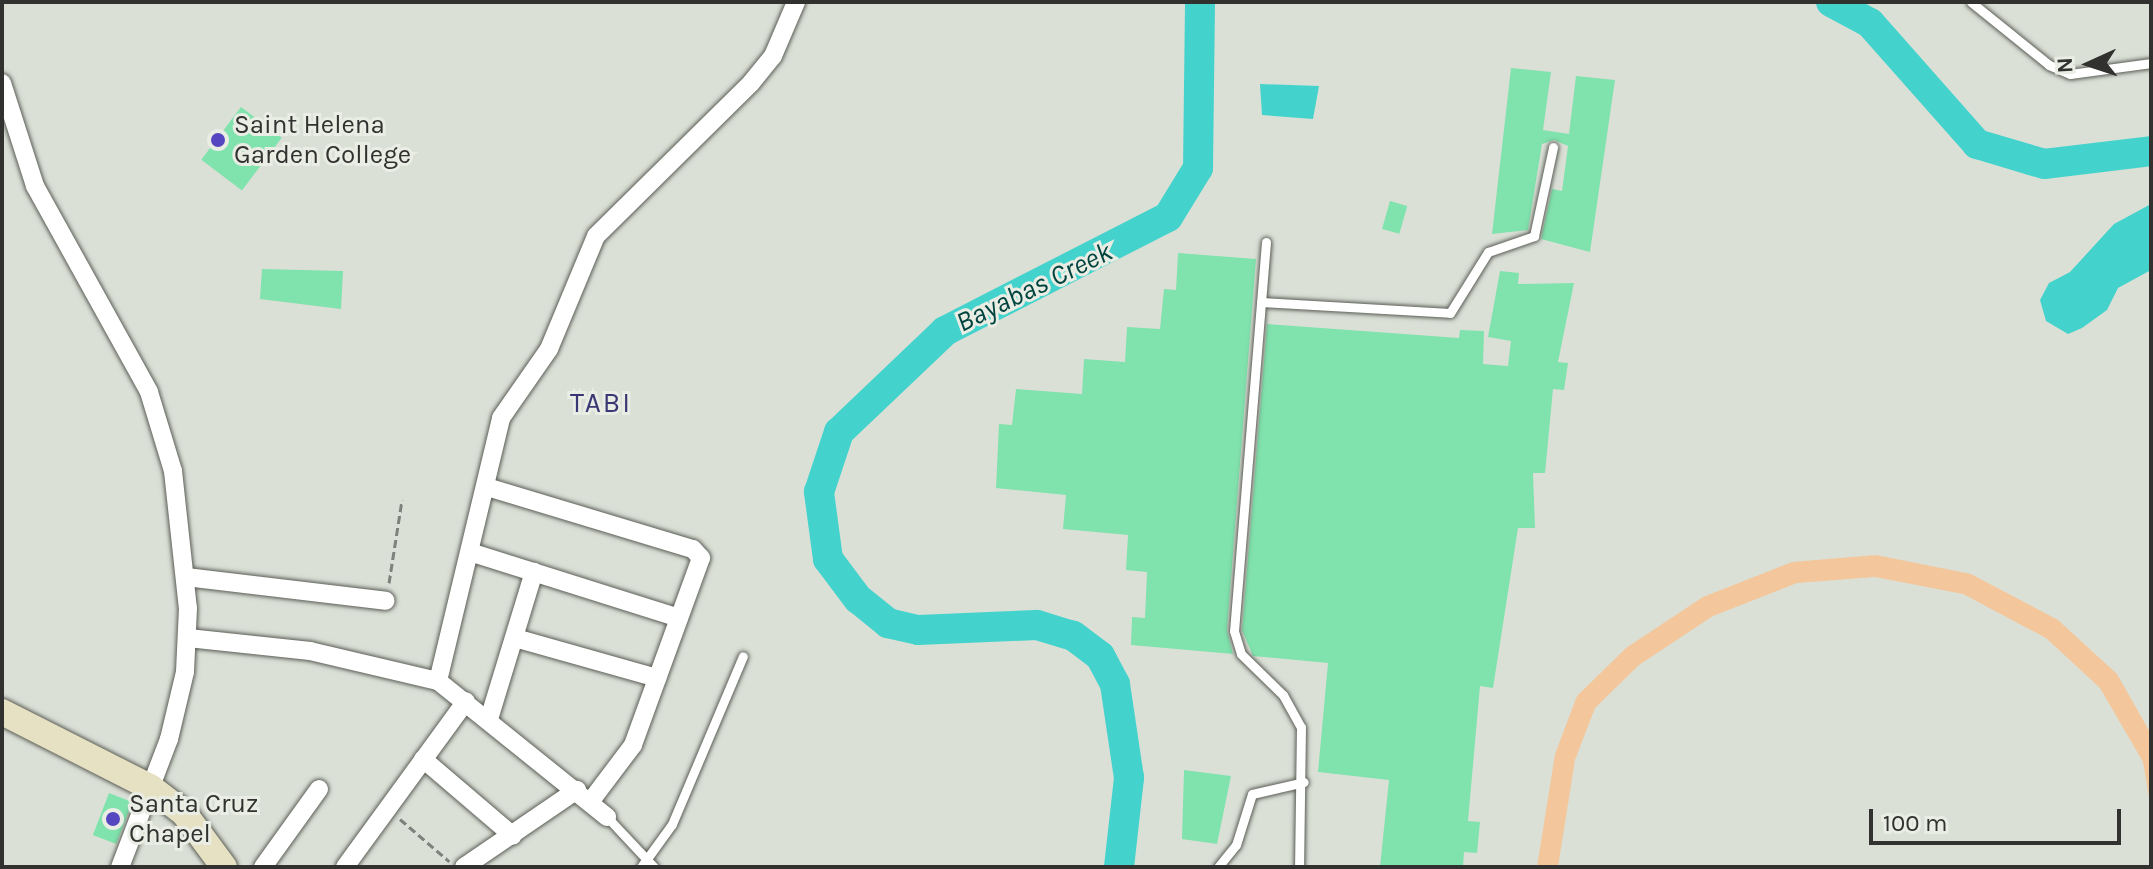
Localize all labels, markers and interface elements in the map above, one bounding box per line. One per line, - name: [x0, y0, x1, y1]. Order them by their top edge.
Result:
- north arrow: [2049, 24, 2129, 104]
- text: N: [2052, 57, 2078, 74]
- place label: Saint Helena Garden College: [234, 109, 411, 170]
- marker: Saint Helena Garden College: [209, 131, 227, 149]
- water label: Bayabas Creek: [951, 235, 1117, 339]
- district label: TABI: [570, 386, 632, 420]
- place label: Santa Cruz Chapel: [129, 788, 258, 850]
- scale bar: [1873, 793, 2125, 843]
- text: 100 m: [1883, 809, 1948, 837]
- marker: Santa Cruz Chapel: [104, 810, 122, 828]

